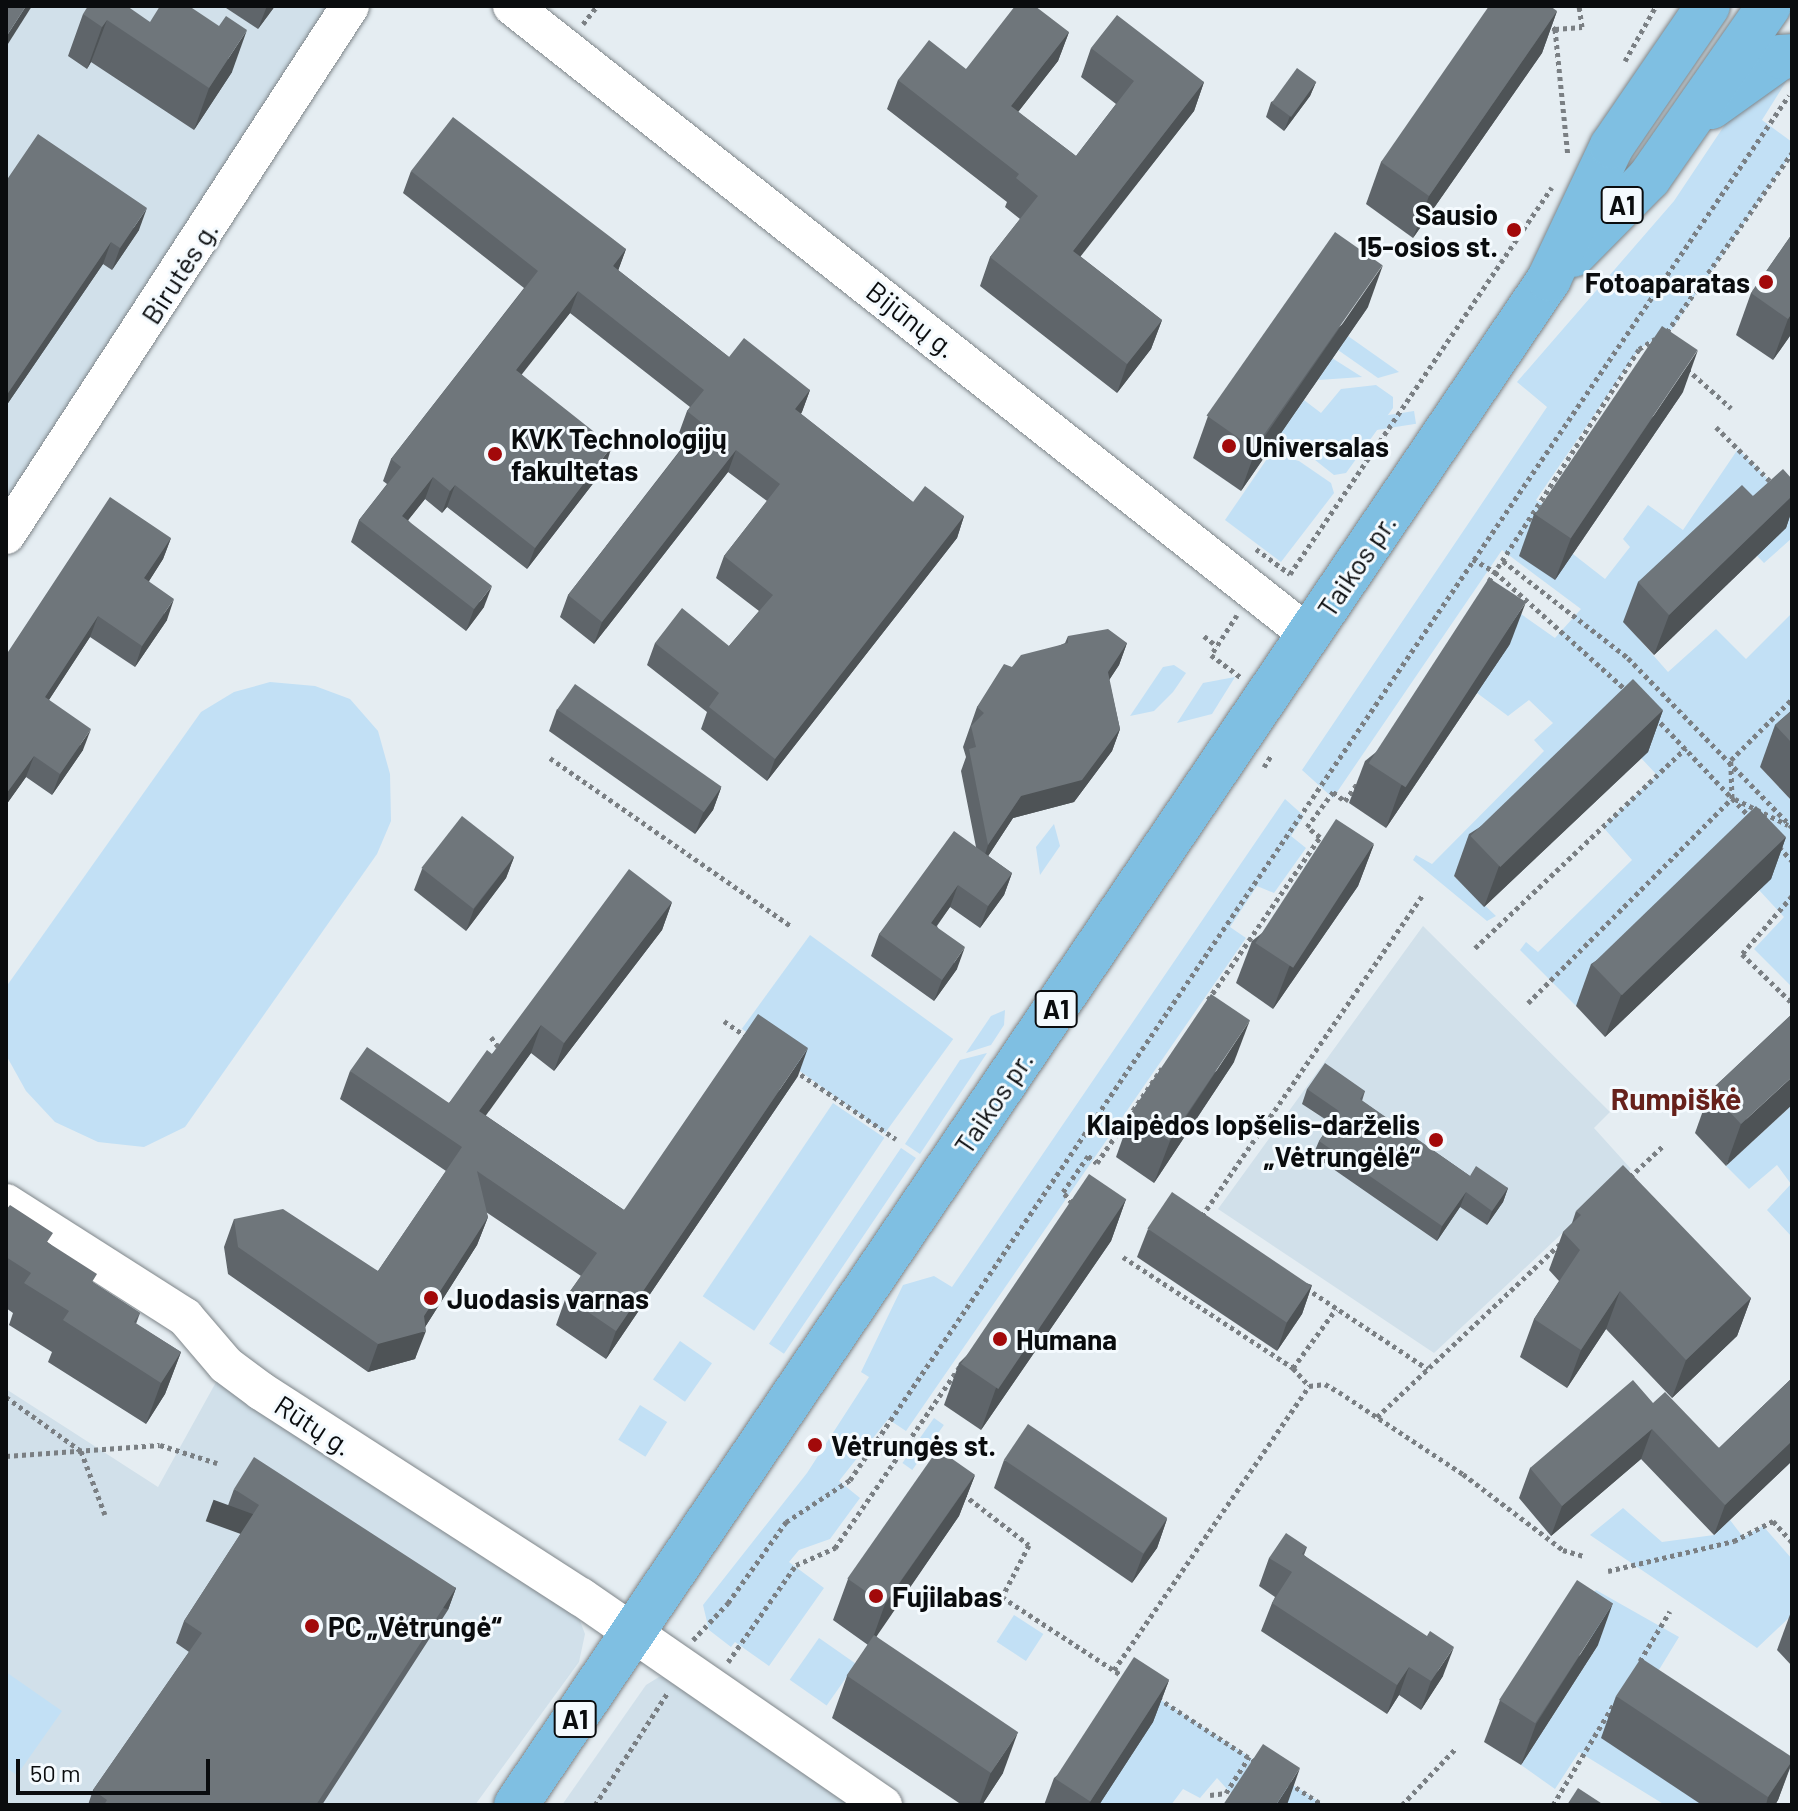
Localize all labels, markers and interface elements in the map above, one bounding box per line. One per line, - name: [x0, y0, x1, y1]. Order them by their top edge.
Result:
- road number: A1: [1600, 183, 1644, 227]
- place label: Sausio 15-osios st.: [1357, 197, 1498, 263]
- street label: Birutės g.: [133, 214, 225, 330]
- marker: Sausio 15-osios st.: [1505, 221, 1523, 239]
- place label: Fotoaparatas: [1585, 265, 1750, 299]
- street label: Bijūnų g.: [860, 273, 964, 365]
- marker: Fotoaparatas: [1757, 273, 1775, 291]
- place label: KVK Technologijų fakultetas: [511, 421, 727, 487]
- place label: Universalas: [1245, 429, 1389, 463]
- marker: Universalas: [1220, 437, 1238, 455]
- marker: KVK Technologijų fakultetas: [486, 445, 504, 463]
- street label: Taikos pr.: [1309, 507, 1403, 623]
- road number: A1: [1034, 987, 1078, 1031]
- street label: Taikos pr.: [946, 1044, 1040, 1160]
- district label: Rumpiškė: [1611, 1080, 1741, 1116]
- place label: Klaipėdos lopšelis-darželis „Vėtrungėlė“: [1087, 1107, 1420, 1173]
- marker: Klaipėdos lopšelis-darželis „Vėtrungėlė“: [1427, 1131, 1445, 1149]
- place label: Juodasis varnas: [447, 1281, 649, 1315]
- marker: Juodasis varnas: [422, 1289, 440, 1307]
- place label: Humana: [1016, 1322, 1117, 1356]
- marker: Humana: [991, 1330, 1009, 1348]
- street label: Rūtų g.: [269, 1388, 359, 1462]
- place label: Vėtrungės st.: [831, 1428, 996, 1462]
- marker: Vėtrungės st.: [806, 1436, 824, 1454]
- place label: Fujilabas: [892, 1579, 1002, 1613]
- marker: Fujilabas: [867, 1587, 885, 1605]
- place label: PC „Vėtrungė“: [328, 1609, 502, 1643]
- marker: PC „Vėtrungė“: [303, 1617, 321, 1635]
- road number: A1: [553, 1697, 597, 1741]
- scale bar: [20, 1743, 214, 1793]
- text: 50 m: [30, 1758, 81, 1787]

